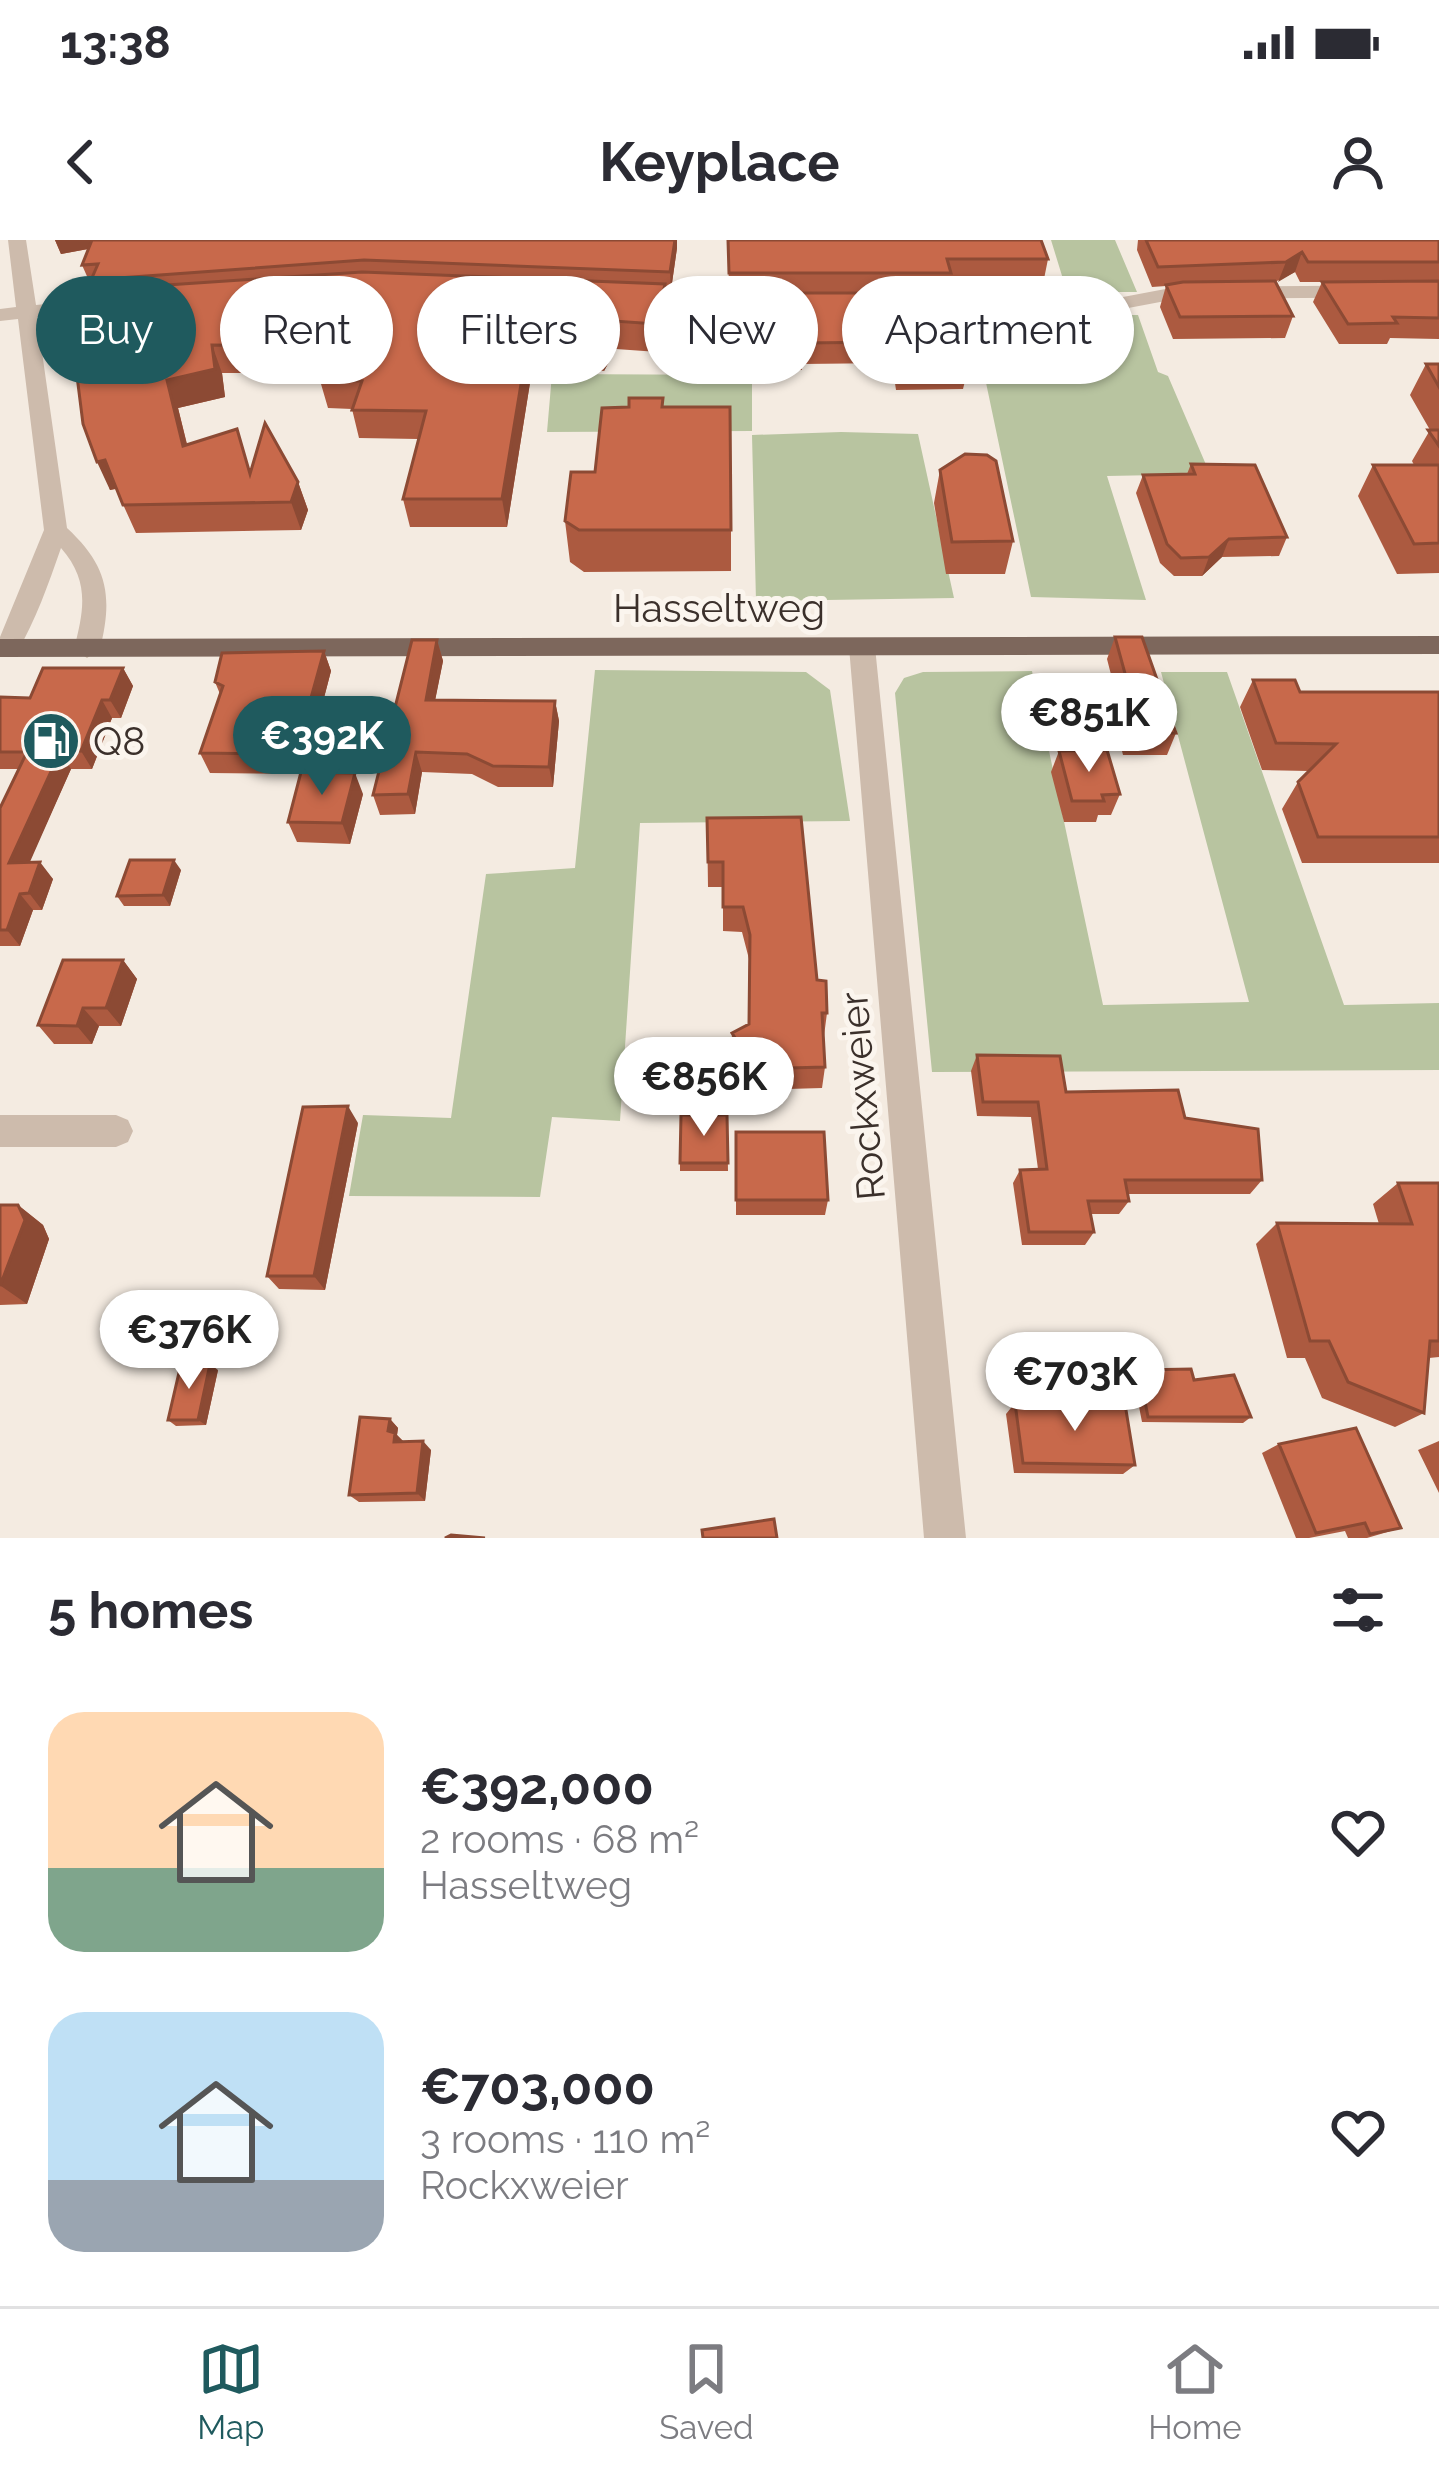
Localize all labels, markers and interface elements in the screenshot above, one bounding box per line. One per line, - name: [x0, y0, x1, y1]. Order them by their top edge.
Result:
- text: 13:38: [60, 16, 171, 69]
- icon: back: [48, 129, 114, 195]
- icon: person: [1325, 129, 1391, 195]
- text: Keyplace: [599, 130, 840, 194]
- chip: Buy: [36, 276, 196, 384]
- chip: Rent: [220, 276, 393, 384]
- chip: Filters: [417, 276, 620, 384]
- chip: New: [644, 276, 818, 384]
- chip: Apartment: [842, 276, 1134, 384]
- street label: Hasseltweg: [613, 585, 825, 631]
- pin: €851K: [1005, 673, 1173, 775]
- text: €851K: [1028, 689, 1150, 735]
- pin: €392K: [238, 696, 406, 798]
- fuel station icon: Q8: [20, 710, 82, 772]
- text: €392K: [260, 712, 384, 758]
- place label: Q8: [93, 718, 145, 764]
- street label: Rockxweier: [830, 990, 894, 1202]
- pin: €856K: [620, 1037, 788, 1139]
- text: €856K: [641, 1053, 767, 1099]
- pin: €376K: [105, 1290, 273, 1392]
- text: €376K: [127, 1306, 251, 1352]
- pin: €703K: [991, 1332, 1159, 1434]
- text: €703K: [1013, 1348, 1137, 1394]
- icon: filters: [1325, 1577, 1391, 1643]
- text: 5 homes: [48, 1580, 253, 1640]
- text: €392,000: [420, 1756, 654, 1816]
- icon: home: [144, 1760, 288, 1904]
- icon: heart: [1325, 1799, 1391, 1865]
- text: 2 rooms · 68 m²: [420, 1816, 699, 1862]
- text: Hasseltweg: [420, 1862, 632, 1908]
- text: €703,000: [420, 2056, 655, 2116]
- icon: home: [144, 2060, 288, 2204]
- icon: heart: [1325, 2099, 1391, 2165]
- text: 3 rooms · 110 m²: [420, 2116, 710, 2162]
- text: Rockxweier: [420, 2162, 629, 2208]
- tab: Map: [197, 2336, 264, 2447]
- tab: Saved: [659, 2336, 754, 2447]
- tab: Home: [1148, 2336, 1242, 2447]

